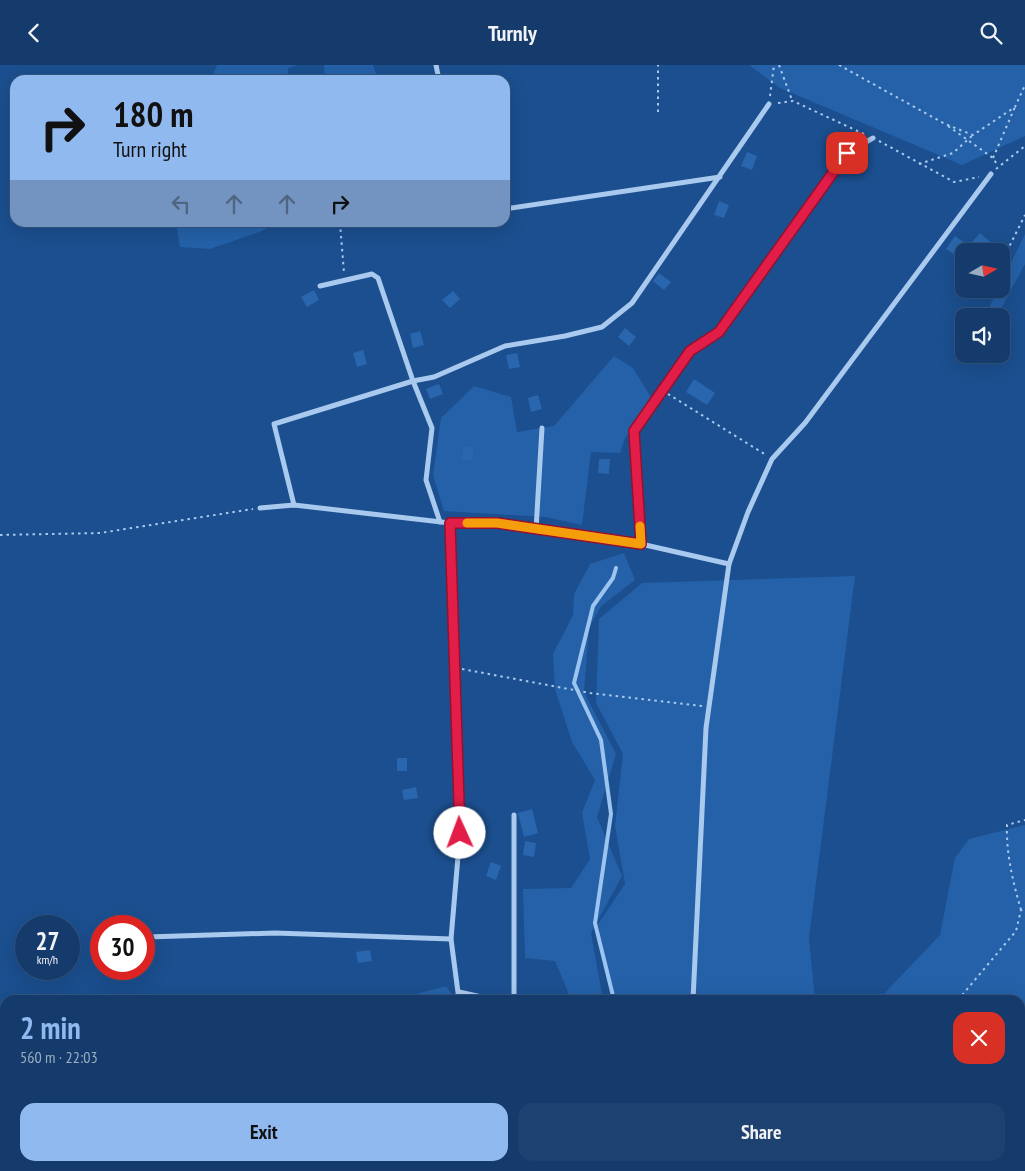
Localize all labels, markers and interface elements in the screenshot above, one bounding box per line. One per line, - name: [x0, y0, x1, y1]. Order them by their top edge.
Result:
- icon: back: [20, 19, 48, 47]
- text: Turnly: [488, 19, 537, 47]
- icon: search: [977, 19, 1005, 47]
- text: 180 m: [113, 91, 194, 137]
- icon: right: [30, 95, 95, 160]
- pin: [826, 132, 868, 174]
- text: Turn right: [113, 135, 187, 163]
- icon: arrive: [833, 139, 861, 167]
- icon: left: [167, 190, 195, 218]
- icon: ahead: [220, 190, 248, 218]
- icon: ahead: [273, 190, 301, 218]
- icon: right: [326, 190, 354, 218]
- north arrow: [955, 243, 1010, 297]
- map controls: [955, 243, 1010, 363]
- button: sound: [955, 308, 1010, 363]
- position arrow: [433, 806, 485, 858]
- speed limit sign: 30: [90, 915, 155, 980]
- text: 27: [36, 925, 59, 957]
- text: km/h: [37, 952, 58, 967]
- text: 2 min: [20, 1008, 81, 1047]
- button: close: [953, 1012, 1005, 1064]
- text: 560 m · 22:03: [20, 1047, 98, 1067]
- button: Exit: [20, 1103, 508, 1161]
- button: Share: [518, 1103, 1005, 1161]

